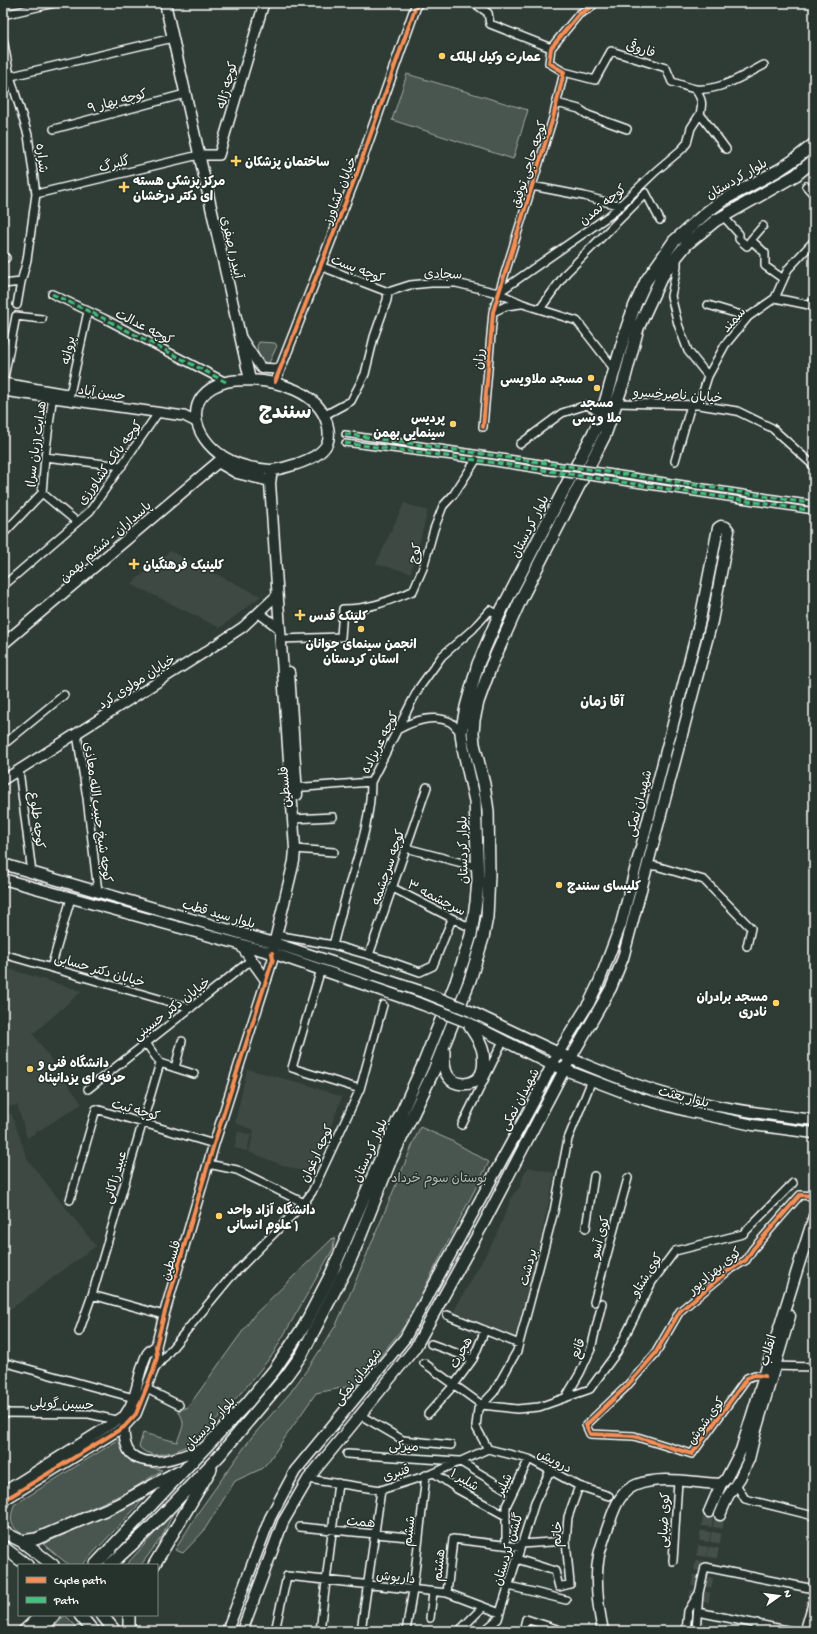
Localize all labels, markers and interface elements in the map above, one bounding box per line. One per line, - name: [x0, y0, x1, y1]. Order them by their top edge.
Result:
- street label: فاروقی: [624, 36, 658, 62]
- marker: عمارت وکیل الملک: [437, 51, 447, 61]
- place label: عمارت وکیل الملک: [450, 51, 541, 66]
- street label: کوچه ژاله: [215, 60, 242, 111]
- street label: کوچه بهار ۹: [86, 86, 149, 118]
- street label: کوچه حاجی توفیق: [509, 119, 552, 210]
- street label: شراره: [31, 143, 50, 174]
- street label: گلبرگ: [97, 152, 132, 177]
- marker: ساختمان پزشکان: [230, 155, 242, 167]
- street label: خیابان کشاورز: [321, 155, 361, 228]
- place label: ساختمان پزشکان: [245, 156, 330, 171]
- street label: بلوار کردستان: [704, 157, 771, 204]
- place label: مرکز پزشکی هسته ای دکتر درخشان: [133, 175, 225, 205]
- marker: مرکز پزشکی هسته ای دکتر درخشان: [118, 181, 130, 193]
- street label: کوچه تمدن: [577, 182, 631, 230]
- street label: آبیدر / صفری: [216, 215, 246, 281]
- street label: کوچه پست: [328, 253, 386, 288]
- street label: سجادی: [424, 267, 462, 284]
- street label: سمند: [720, 305, 750, 336]
- street label: کوچه عدالت: [112, 307, 176, 349]
- street label: پروانه: [59, 335, 80, 366]
- street label: رزان: [472, 348, 489, 371]
- place label: مسجد ملاویسی: [500, 373, 583, 388]
- marker: مسجد ملاویسی: [586, 373, 596, 383]
- street label: حسن آباد: [77, 383, 127, 405]
- marker: مسجد ملا ویسی: [592, 383, 602, 393]
- street label: خیابان ناصرخسرو: [632, 386, 723, 407]
- place label: مسجد ملا ویسی: [572, 397, 622, 427]
- street label: هدایت (زبان سرا): [24, 400, 51, 489]
- district label: سنندج: [258, 402, 312, 427]
- place label: پردیس سینمایی بهمن: [373, 412, 445, 442]
- street label: کوچه بانک کشاورزی: [75, 417, 147, 509]
- marker: پردیس سینمایی بهمن: [448, 419, 458, 429]
- street label: بلوار کردستان: [509, 493, 553, 561]
- street label: پاسداران - ششم بهمن: [58, 499, 156, 587]
- street label: کوچ: [406, 541, 427, 566]
- place label: کلینیک فرهنگیان: [143, 556, 224, 574]
- marker: کلینیک فرهنگیان: [128, 558, 140, 570]
- marker: کلینک قدس: [294, 609, 306, 621]
- place label: کلینک قدس: [309, 609, 368, 625]
- marker: انجمن سینمای جوانان استان کردستان: [356, 624, 366, 634]
- place label: انجمن سینمای جوانان استان کردستان: [305, 638, 417, 668]
- street label: خیابان مولوی کرد: [96, 653, 179, 714]
- district label: آقا زمان: [580, 693, 625, 712]
- street label: کوچه عربزاده: [359, 709, 403, 777]
- street label: کوچه شیخ حبیب الله معاذی: [79, 741, 114, 884]
- street label: فلسطین: [277, 765, 296, 808]
- street label: شهیدان نمکی: [624, 769, 657, 839]
- street label: کوچه طلوع: [25, 791, 47, 850]
- street label: بلوار کردستان: [456, 816, 473, 884]
- street label: کوچه سرچشمه: [369, 828, 409, 908]
- street label: سرچشمه ۳: [404, 878, 467, 920]
- marker: کلیسای سنندج: [554, 880, 564, 890]
- place label: کلیسای سنندج: [567, 880, 641, 895]
- street label: بلوار سید قطب: [180, 898, 257, 933]
- street label: خیابان دکتر حسابی: [52, 951, 146, 992]
- street label: خیابان دکتر حسینی: [131, 975, 214, 1045]
- place label: مسجد برادران نادری: [696, 991, 768, 1021]
- marker: مسجد برادران نادری: [771, 998, 781, 1008]
- place label: دانشگاه فنی و حرفه ای یزدانپناه: [37, 1054, 126, 1087]
- marker: دانشگاه فنی و حرفه ای یزدانپناه: [25, 1064, 35, 1074]
- street label: شهیدان نمکی: [499, 1066, 544, 1134]
- street label: بلوار بعثت: [656, 1085, 710, 1112]
- street label: کوچه ثبت: [109, 1097, 162, 1126]
- street label: بلوار کردستان: [351, 1117, 392, 1185]
- street label: کوچه ارغوان: [298, 1122, 338, 1185]
- street label: عبید زاکانی: [102, 1149, 131, 1206]
- park label: بوستان سوم خرداد: [391, 1172, 487, 1188]
- place label: دانشگاه آزاد واحد علوم انسانی ): [227, 1201, 316, 1235]
- marker: دانشگاه آزاد واحد علوم انسانی ): [214, 1211, 224, 1221]
- street label: کوی آسو: [587, 1214, 614, 1262]
- street label: فلسطین: [159, 1239, 186, 1283]
- street label: کوی بهزادپور: [685, 1245, 746, 1299]
- street label: بردشت: [518, 1247, 541, 1288]
- street label: کوی شتاو: [629, 1251, 667, 1300]
- street label: انقلاب: [758, 1333, 781, 1368]
- street label: هجرت: [447, 1335, 477, 1372]
- street label: قانع: [569, 1337, 591, 1361]
- street label: شهیدان نمکی: [332, 1346, 386, 1409]
- street label: کوی شوش: [685, 1394, 729, 1448]
- street label: حسین گویلی: [29, 1395, 95, 1414]
- street label: بلوار کردستان: [182, 1395, 240, 1455]
- street label: میرکی: [388, 1439, 419, 1456]
- street label: درویش: [534, 1447, 574, 1477]
- street label: قنبری: [381, 1463, 412, 1486]
- street label: شلیر ۱: [447, 1467, 481, 1495]
- street label: شلیر: [493, 1472, 517, 1500]
- street label: کوی ضیایی: [657, 1491, 674, 1548]
- street label: گلشن کردستان: [489, 1511, 528, 1588]
- street label: همت: [346, 1515, 376, 1532]
- street label: ششم: [401, 1515, 421, 1548]
- street label: خاتم: [551, 1521, 567, 1547]
- street label: هشتم: [431, 1548, 451, 1583]
- legend: [18, 1564, 158, 1616]
- street label: داریوش: [375, 1569, 416, 1588]
- text: Cycle path: [54, 1575, 107, 1589]
- north arrow: [759, 1576, 799, 1616]
- text: N: [780, 1589, 793, 1599]
- text: Path: [53, 1595, 79, 1609]

